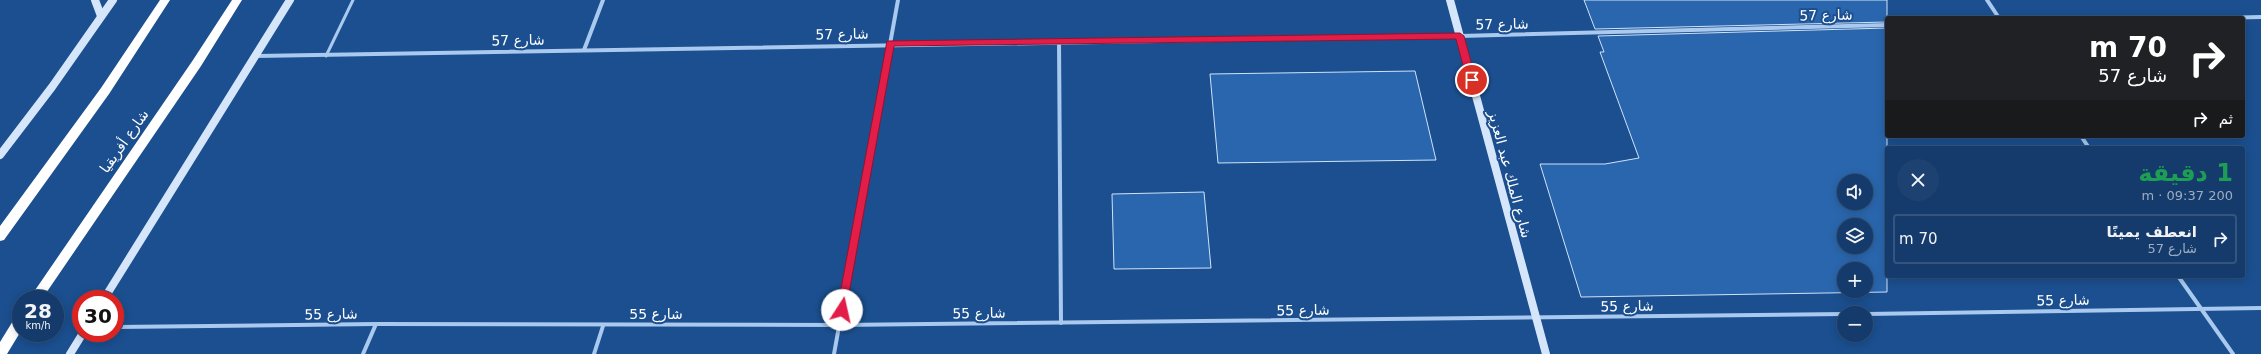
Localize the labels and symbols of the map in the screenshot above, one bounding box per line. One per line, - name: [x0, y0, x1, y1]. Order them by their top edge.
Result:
- street label: شارع 57: [1799, 7, 1853, 24]
- street label: شارع 57: [1475, 16, 1529, 33]
- street label: شارع 57: [815, 26, 869, 43]
- street label: شارع 57: [491, 32, 545, 49]
- pin: [1455, 63, 1489, 97]
- street label: شارع أفريقيا: [96, 106, 152, 176]
- street label: شارع الملك عبد العزيز: [1484, 108, 1535, 240]
- position arrow: [821, 289, 863, 331]
- speed limit sign: 30: [72, 290, 124, 342]
- street label: شارع 55: [2036, 292, 2090, 309]
- street label: شارع 55: [1600, 298, 1654, 315]
- street label: شارع 55: [1276, 302, 1330, 319]
- street label: شارع 55: [952, 305, 1006, 322]
- street label: شارع 55: [304, 306, 358, 323]
- street label: شارع 55: [629, 306, 683, 323]

